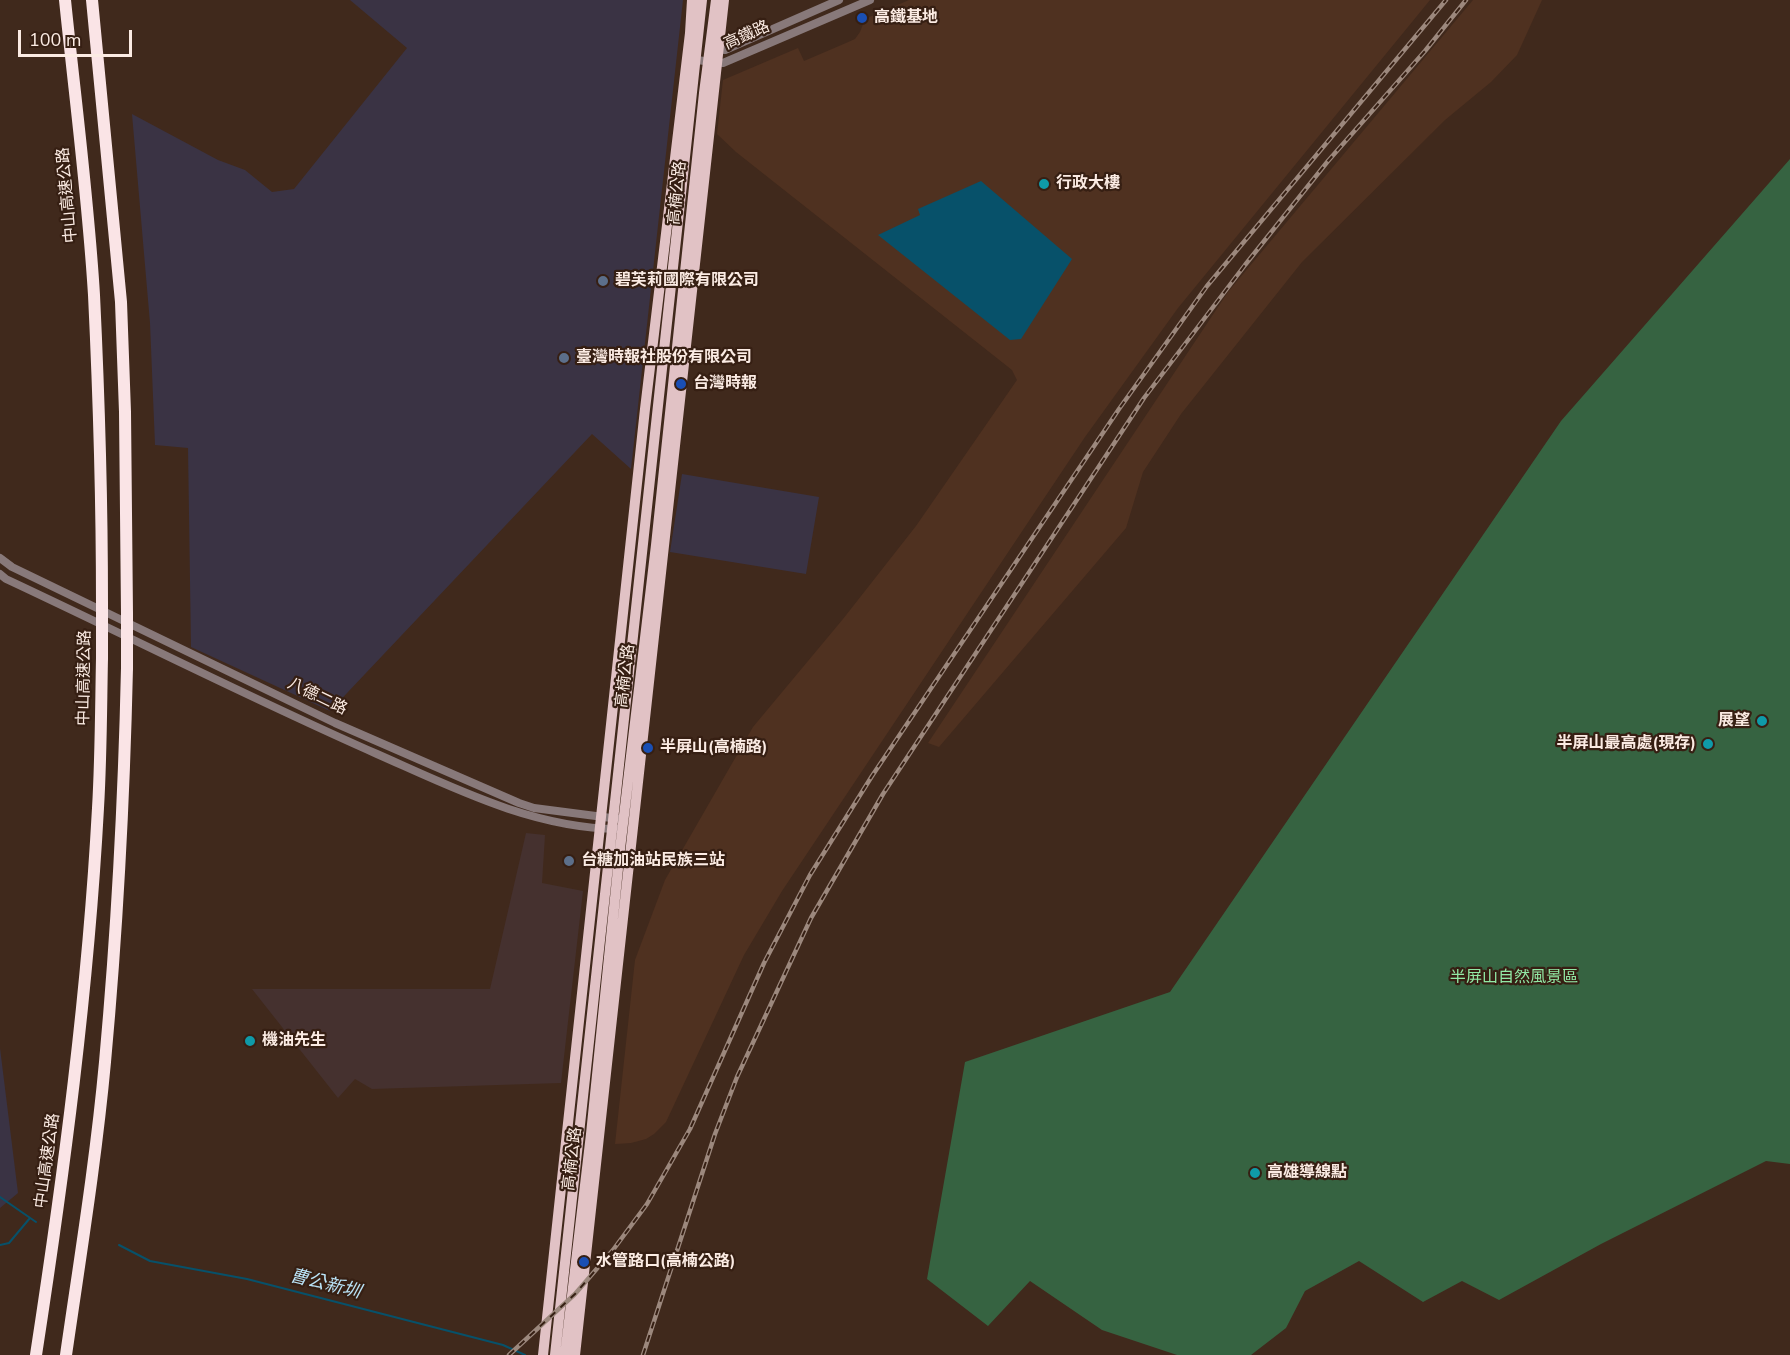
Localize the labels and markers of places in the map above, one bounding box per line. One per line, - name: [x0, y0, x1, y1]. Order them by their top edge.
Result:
- place label: 高鐵基地: [874, 8, 938, 28]
- marker: 高鐵基地: [855, 11, 869, 25]
- place label: 行政大樓: [1056, 174, 1120, 194]
- marker: 行政大樓: [1037, 177, 1051, 191]
- place label: 碧芙莉國際有限公司: [615, 271, 759, 291]
- marker: 碧芙莉國際有限公司: [596, 274, 610, 288]
- place label: 臺灣時報社股份有限公司: [576, 348, 752, 368]
- marker: 臺灣時報社股份有限公司: [557, 351, 571, 365]
- place label: 台灣時報: [693, 374, 757, 394]
- marker: 台灣時報: [674, 377, 688, 391]
- place label: 展望: [1718, 711, 1750, 731]
- marker: 展望: [1755, 714, 1769, 728]
- place label: 半屏山最高處(現存): [1557, 734, 1696, 754]
- marker: 半屏山最高處(現存): [1701, 737, 1715, 751]
- place label: 半屏山(高楠路): [660, 738, 767, 758]
- marker: 半屏山(高楠路): [641, 741, 655, 755]
- place label: 台糖加油站民族三站: [581, 851, 725, 871]
- marker: 台糖加油站民族三站: [562, 854, 576, 868]
- place label: 機油先生: [262, 1031, 326, 1051]
- marker: 機油先生: [243, 1034, 257, 1048]
- place label: 高雄導線點: [1267, 1163, 1347, 1183]
- marker: 高雄導線點: [1248, 1166, 1262, 1180]
- place label: 水管路口(高楠公路): [596, 1252, 735, 1272]
- marker: 水管路口(高楠公路): [577, 1255, 591, 1269]

